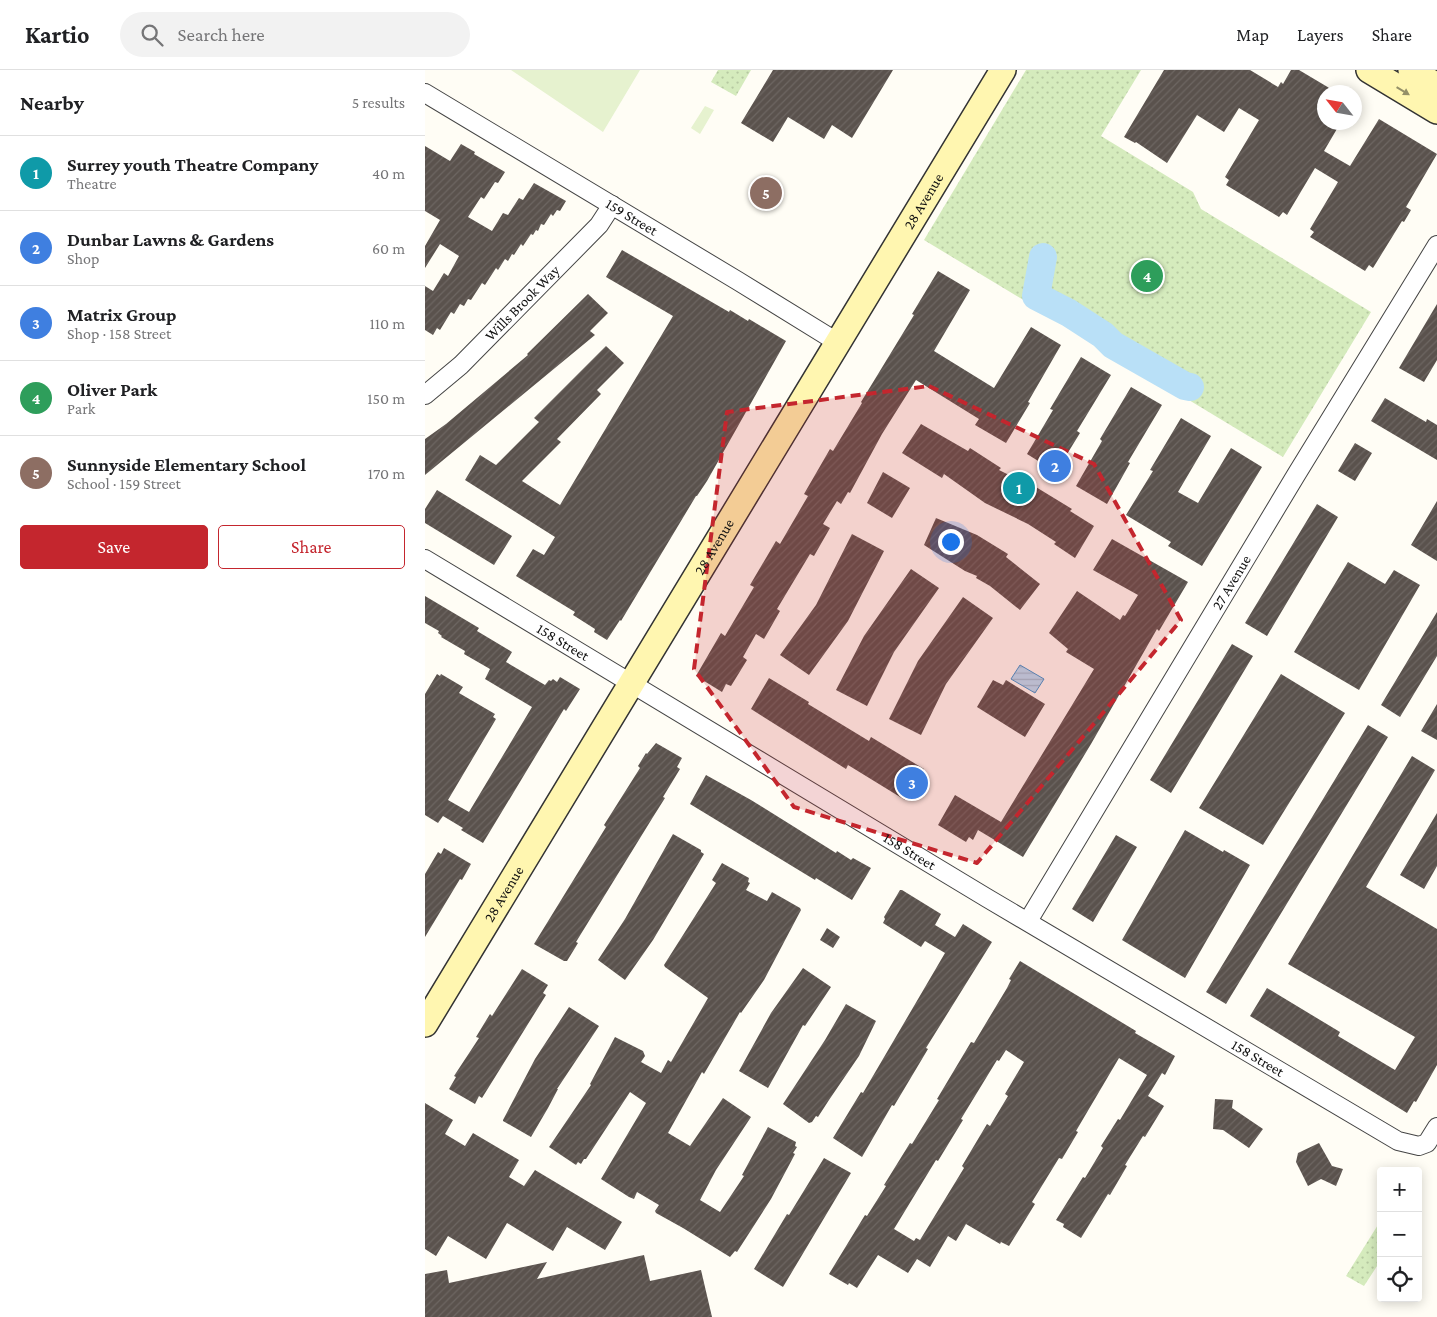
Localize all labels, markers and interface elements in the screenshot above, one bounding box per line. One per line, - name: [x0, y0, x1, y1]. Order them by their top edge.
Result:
- search box: [120, 12, 470, 57]
- text: Kartio: [25, 21, 90, 48]
- icon: search: [138, 21, 166, 49]
- text: Search here: [178, 24, 265, 45]
- text: Map: [1236, 25, 1269, 45]
- text: Layers: [1297, 25, 1344, 45]
- text: Share: [1372, 25, 1412, 45]
- north arrow: [1317, 85, 1362, 130]
- one-way arrow: [1396, 86, 1409, 95]
- text: Nearby: [20, 91, 84, 115]
- text: 5 results: [352, 94, 405, 111]
- text: Surrey youth Theatre Company: [67, 154, 319, 175]
- text: 1: [33, 165, 39, 182]
- text: 40 m: [372, 165, 405, 182]
- street label: 28 Avenue: [901, 170, 947, 232]
- pin: 5: [750, 174, 782, 212]
- text: Theatre: [67, 175, 116, 192]
- street label: 159 Street: [603, 195, 661, 239]
- text: Dunbar Lawns & Gardens: [67, 229, 274, 250]
- text: 2: [32, 240, 40, 257]
- text: 60 m: [372, 240, 405, 257]
- text: Shop: [67, 250, 99, 267]
- pin: 4: [1131, 257, 1163, 295]
- street label: Wills Brook Way: [482, 262, 563, 344]
- text: Matrix Group: [67, 304, 177, 325]
- text: 3: [32, 315, 40, 332]
- text: 110 m: [369, 315, 405, 332]
- text: Shop · 158 Street: [67, 325, 171, 342]
- text: Oliver Park: [67, 379, 157, 400]
- text: 4: [32, 390, 40, 407]
- text: 150 m: [367, 390, 405, 407]
- text: Park: [67, 400, 95, 417]
- pin: 2: [1039, 447, 1071, 485]
- text: Sunnyside Elementary School: [67, 454, 306, 475]
- text: 5: [32, 465, 40, 482]
- text: 170 m: [368, 465, 405, 482]
- pin: 1: [1003, 469, 1035, 507]
- text: School · 159 Street: [67, 475, 181, 492]
- street label: 28 Avenue: [691, 516, 737, 578]
- button: Save: [20, 525, 208, 569]
- button: Share: [218, 525, 405, 569]
- your location: [938, 529, 964, 555]
- street label: 27 Avenue: [1209, 552, 1254, 613]
- street label: 158 Street: [534, 620, 593, 665]
- pin: 3: [896, 764, 928, 802]
- street label: 158 Street: [881, 829, 940, 874]
- street label: 28 Avenue: [481, 863, 527, 925]
- street label: 158 Street: [1229, 1036, 1288, 1080]
- map controls: [1377, 1167, 1422, 1302]
- button: +: [1377, 1167, 1422, 1212]
- button: −: [1377, 1212, 1422, 1257]
- button: locate: [1377, 1257, 1422, 1302]

